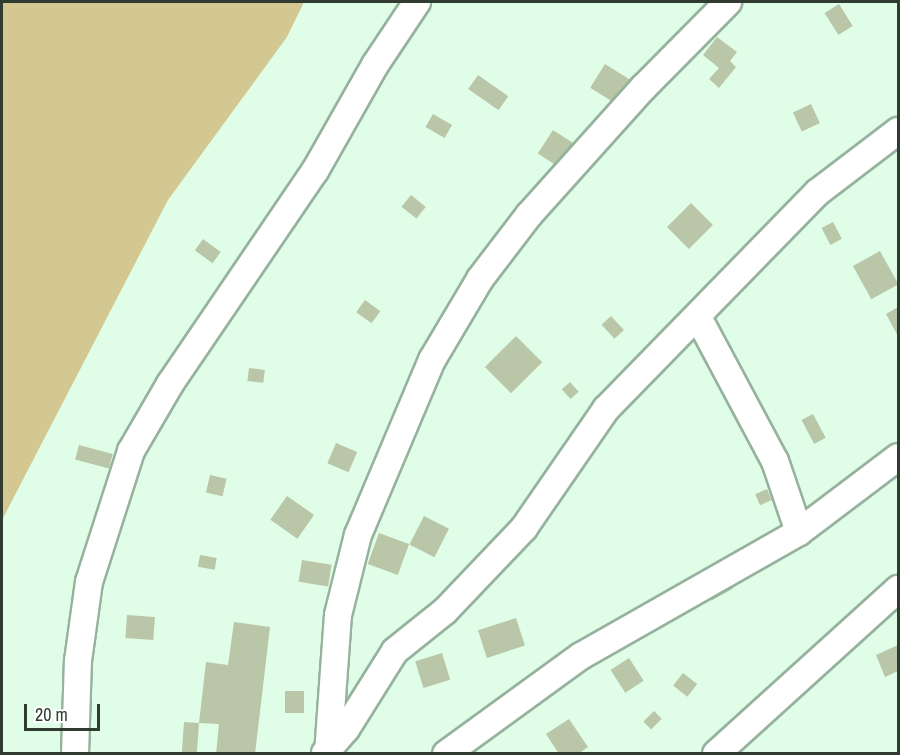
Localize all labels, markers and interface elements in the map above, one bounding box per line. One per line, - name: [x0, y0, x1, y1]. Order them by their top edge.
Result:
- scale bar: [27, 692, 104, 730]
- text: 20 m: [35, 702, 68, 727]

